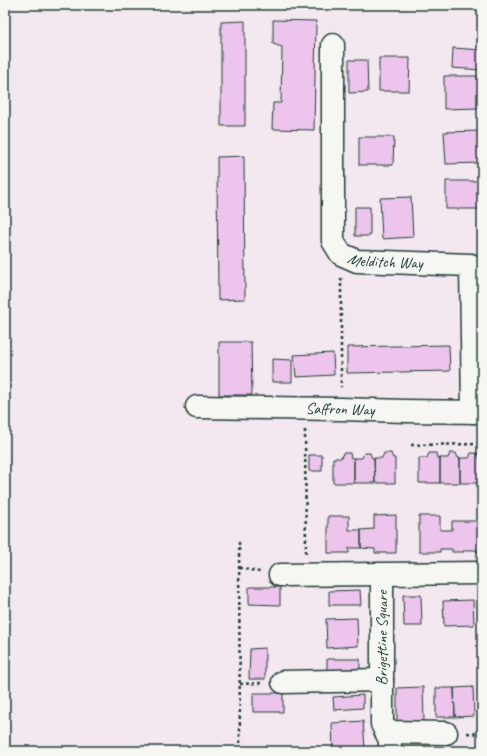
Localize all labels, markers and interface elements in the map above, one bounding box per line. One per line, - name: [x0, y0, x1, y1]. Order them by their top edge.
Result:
- street label: Melditch Way: [345, 248, 424, 273]
- street label: Saffron Way: [305, 399, 376, 420]
- street label: Brigettine Square: [372, 589, 392, 686]

